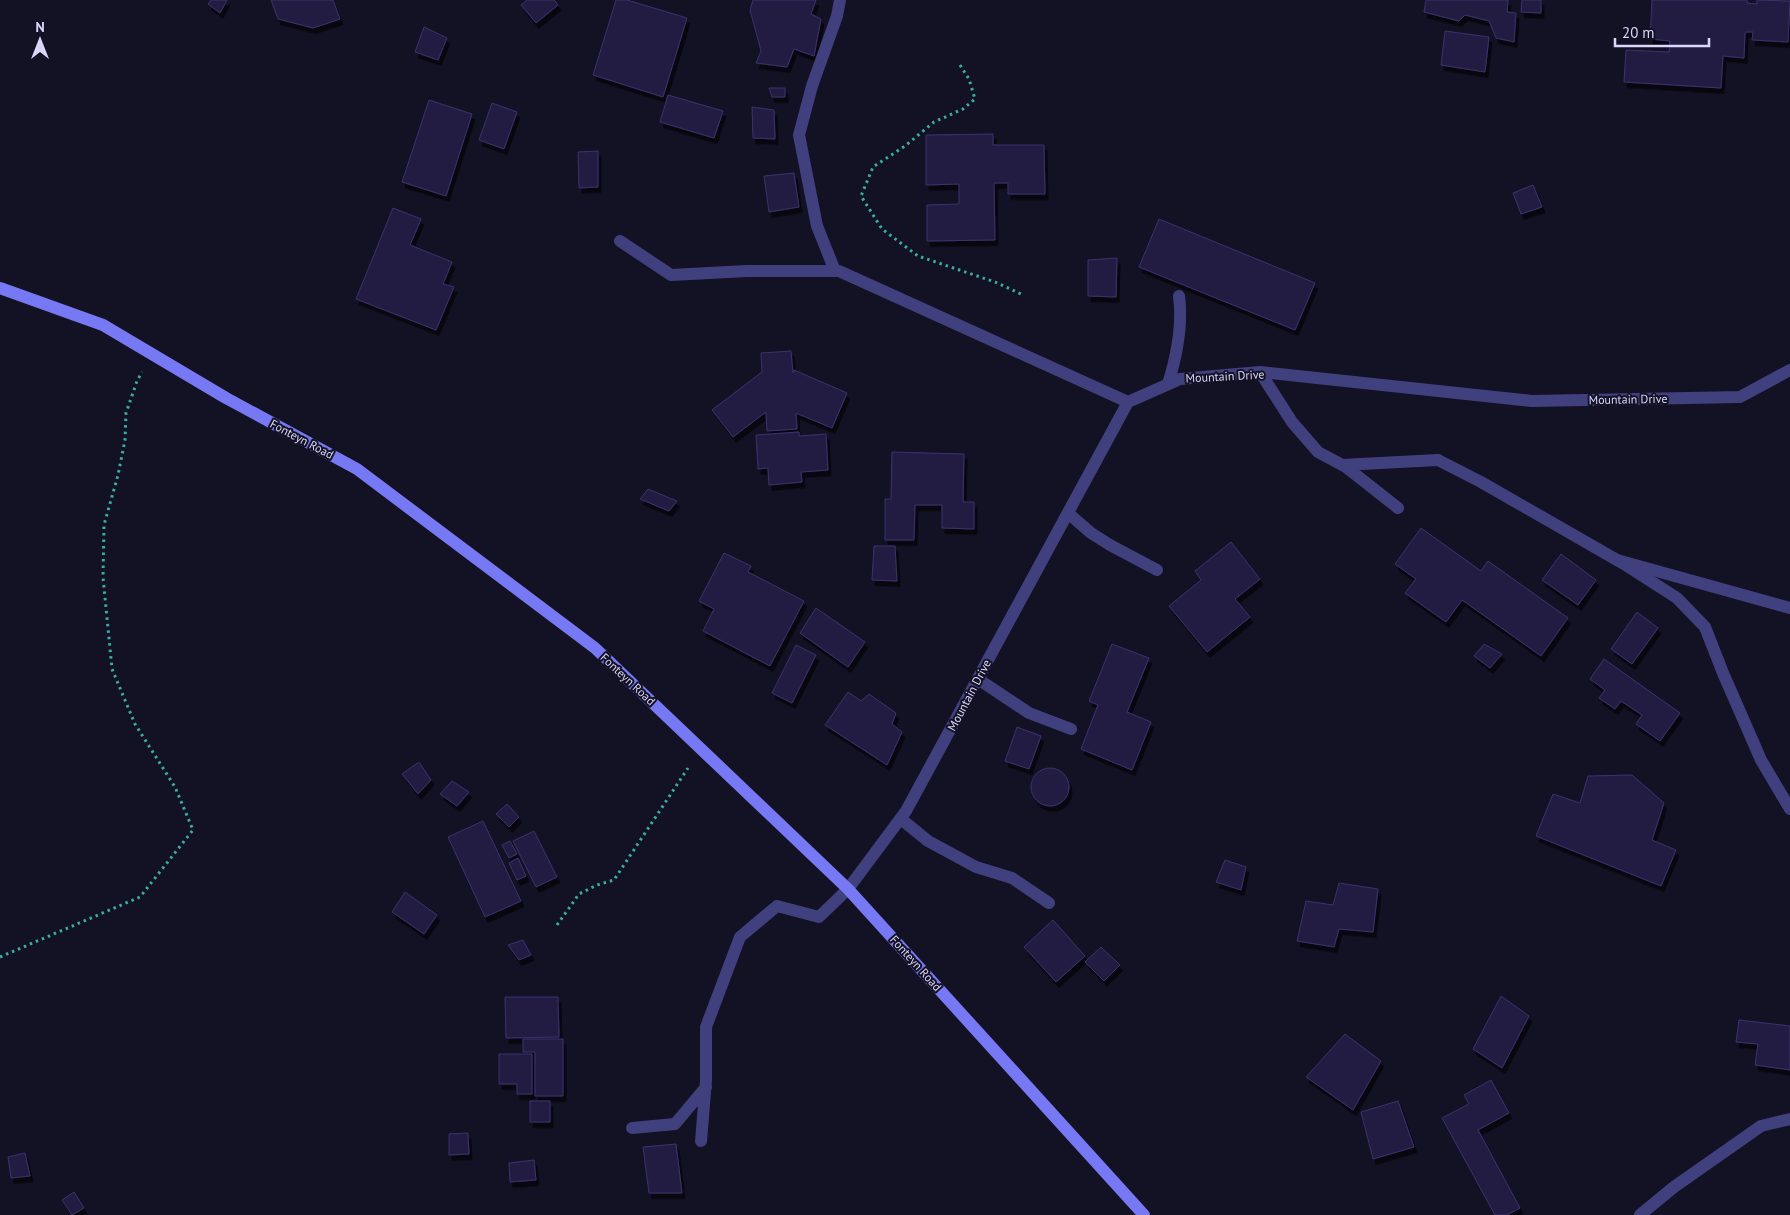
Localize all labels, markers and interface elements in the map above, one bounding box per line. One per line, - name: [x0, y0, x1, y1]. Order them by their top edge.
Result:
- north arrow: [15, 15, 65, 65]
- scale bar: [1615, 15, 1709, 47]
- text: N: [35, 18, 45, 36]
- text: 20 m: [1622, 23, 1655, 42]
- street label: Mountain Drive: [1185, 366, 1265, 386]
- street label: Mountain Drive: [1588, 391, 1668, 407]
- street label: Fonteyn Road: [268, 416, 336, 462]
- street label: Fonteyn Road: [597, 650, 659, 708]
- street label: Mountain Drive: [944, 657, 994, 733]
- street label: Fonteyn Road: [887, 932, 945, 994]

